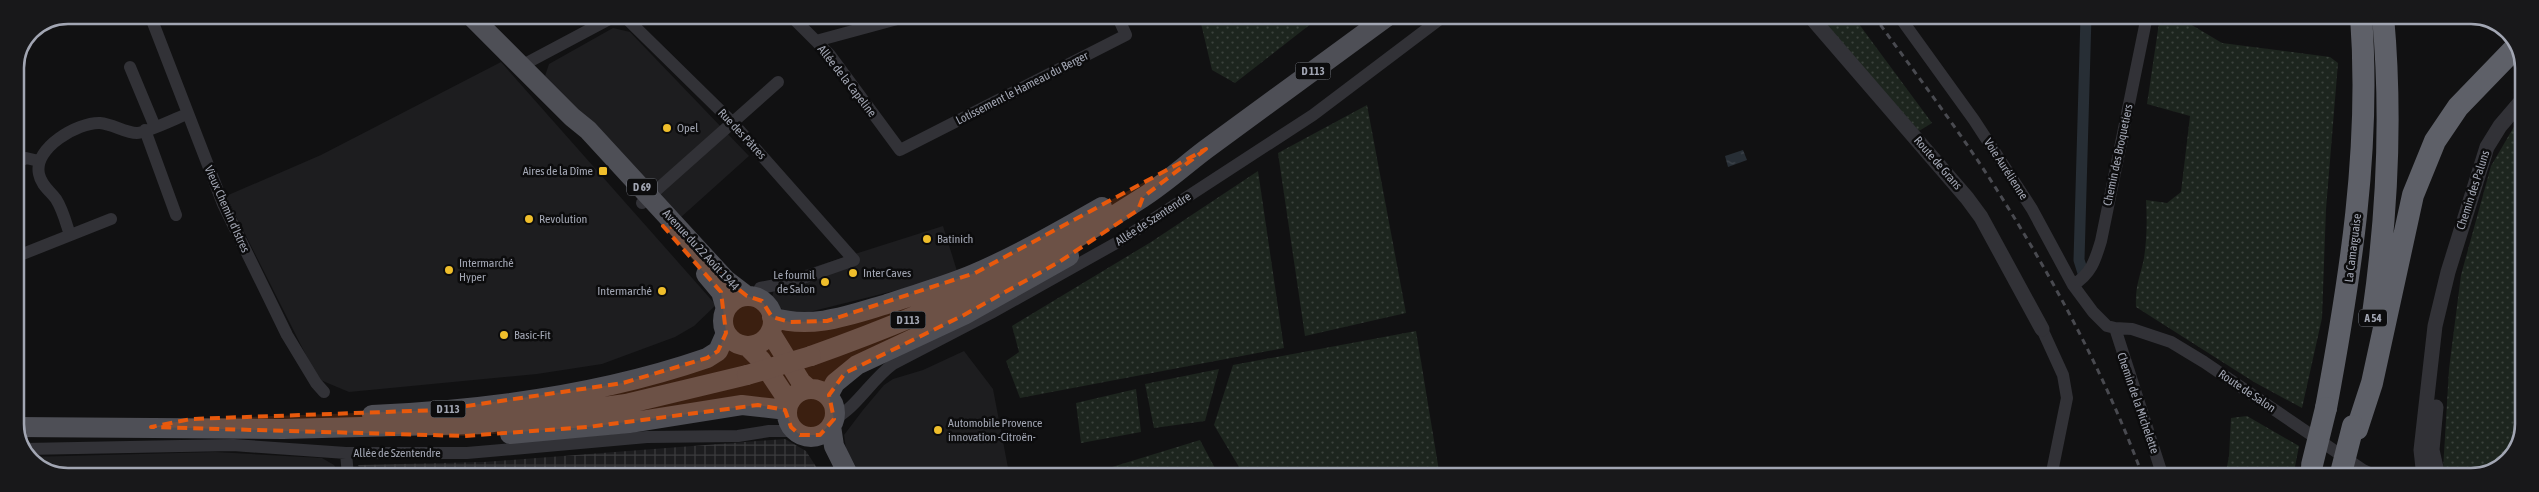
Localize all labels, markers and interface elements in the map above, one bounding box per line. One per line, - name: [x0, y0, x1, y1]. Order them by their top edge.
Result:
- street label: Allée de la Capeline: [815, 42, 879, 120]
- street label: Lotissement le Hameau du Berger: [954, 48, 1091, 128]
- road number: D 113: [1296, 62, 1330, 80]
- street label: Chemin des Broquetiers: [2100, 103, 2136, 207]
- street label: Rue des Pâtres: [715, 106, 769, 162]
- place label: Opel: [677, 121, 699, 135]
- marker: Opel: [661, 122, 673, 134]
- street label: Route de Grans: [1911, 134, 1965, 192]
- street label: Voie Aurélienne: [1981, 136, 2031, 202]
- street label: Chemin des Paluns: [2454, 148, 2492, 232]
- street label: Vieux Chemin d'Istres: [202, 163, 252, 255]
- place label: Aires de la Dîme: [523, 164, 593, 178]
- marker: Aires de la Dîme: [597, 165, 609, 177]
- road number: D 69: [627, 178, 657, 196]
- street label: Allée de Szentendre: [1113, 189, 1193, 249]
- street label: Avenue du 22 Août 1944: [660, 207, 742, 294]
- place label: Revolution: [539, 212, 587, 226]
- marker: Revolution: [523, 213, 535, 225]
- street label: La Camarguaise: [2342, 213, 2364, 283]
- place label: Batinich: [937, 232, 973, 246]
- marker: Batinich: [921, 233, 933, 245]
- place label: Intermarché Hyper: [459, 256, 514, 284]
- marker: Intermarché Hyper: [443, 264, 455, 276]
- place label: Inter Caves: [863, 266, 911, 280]
- marker: Inter Caves: [847, 267, 859, 279]
- place label: Le fournil de Salon: [773, 268, 816, 296]
- marker: Le fournil de Salon: [819, 276, 831, 288]
- place label: Intermarché: [597, 284, 652, 298]
- marker: Intermarché: [656, 285, 668, 297]
- road number: A 54: [2359, 310, 2387, 326]
- road number: D 113: [890, 312, 926, 328]
- place label: Basic-Fit: [514, 328, 551, 342]
- marker: Basic-Fit: [498, 329, 510, 341]
- street label: Chemin de la Michelette: [2114, 351, 2162, 455]
- street label: Route de Salon: [2216, 367, 2278, 415]
- road number: D 113: [430, 400, 466, 418]
- place label: Automobile Provence innovation -Citroën-: [948, 416, 1042, 444]
- marker: Automobile Provence innovation -Citroën-: [932, 424, 944, 436]
- street label: Allée de Szentendre: [353, 446, 441, 460]

